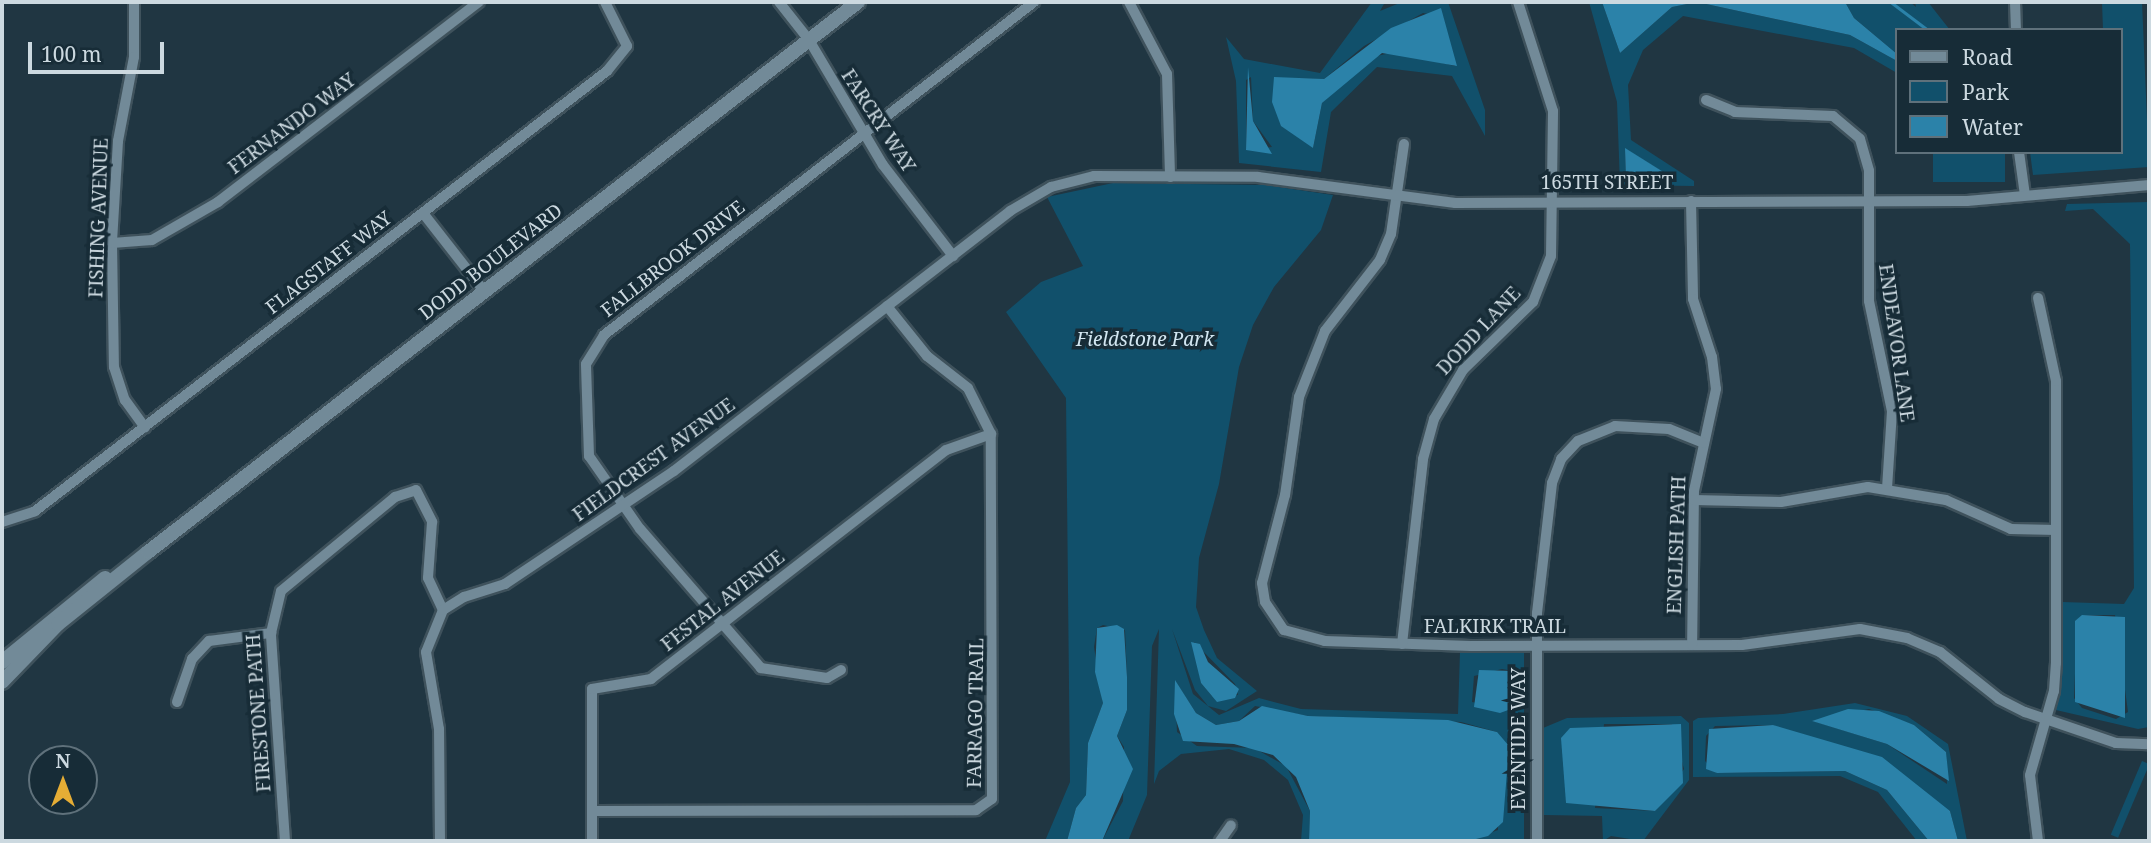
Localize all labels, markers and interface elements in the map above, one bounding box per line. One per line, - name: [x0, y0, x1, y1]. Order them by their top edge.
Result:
- scale bar: [32, 28, 168, 72]
- legend: [1896, 28, 2123, 154]
- text: 100 m: [41, 40, 102, 68]
- text: Road: [1962, 43, 2013, 71]
- street label: FARCRY WAY: [836, 65, 920, 177]
- street label: FERNANDO WAY: [224, 69, 360, 179]
- text: Park: [1962, 78, 2009, 106]
- text: Water: [1962, 113, 2023, 141]
- street label: FISHING AVENUE: [85, 138, 113, 298]
- street label: 165TH STREET: [1541, 172, 1673, 194]
- street label: FALLBROOK DRIVE: [597, 196, 749, 322]
- street label: DODD BOULEVARD: [415, 199, 567, 325]
- street label: FLAGSTAFF WAY: [262, 207, 396, 319]
- street label: ENDEAVOR LANE: [1874, 263, 1918, 423]
- street label: DODD LANE: [1432, 282, 1526, 380]
- park label: Fieldstone Park: [1076, 329, 1214, 351]
- street label: FIELDCREST AVENUE: [569, 394, 739, 526]
- street label: ENGLISH PATH: [1663, 475, 1691, 615]
- street label: FESTAL AVENUE: [657, 546, 789, 656]
- street label: FALKIRK TRAIL: [1424, 616, 1566, 638]
- street label: FIRESTONE PATH: [242, 633, 276, 793]
- street label: FARRAGO TRAIL: [963, 638, 989, 788]
- street label: EVENTIDE WAY: [1508, 668, 1530, 810]
- north arrow: [28, 745, 98, 815]
- text: N: [56, 748, 70, 774]

